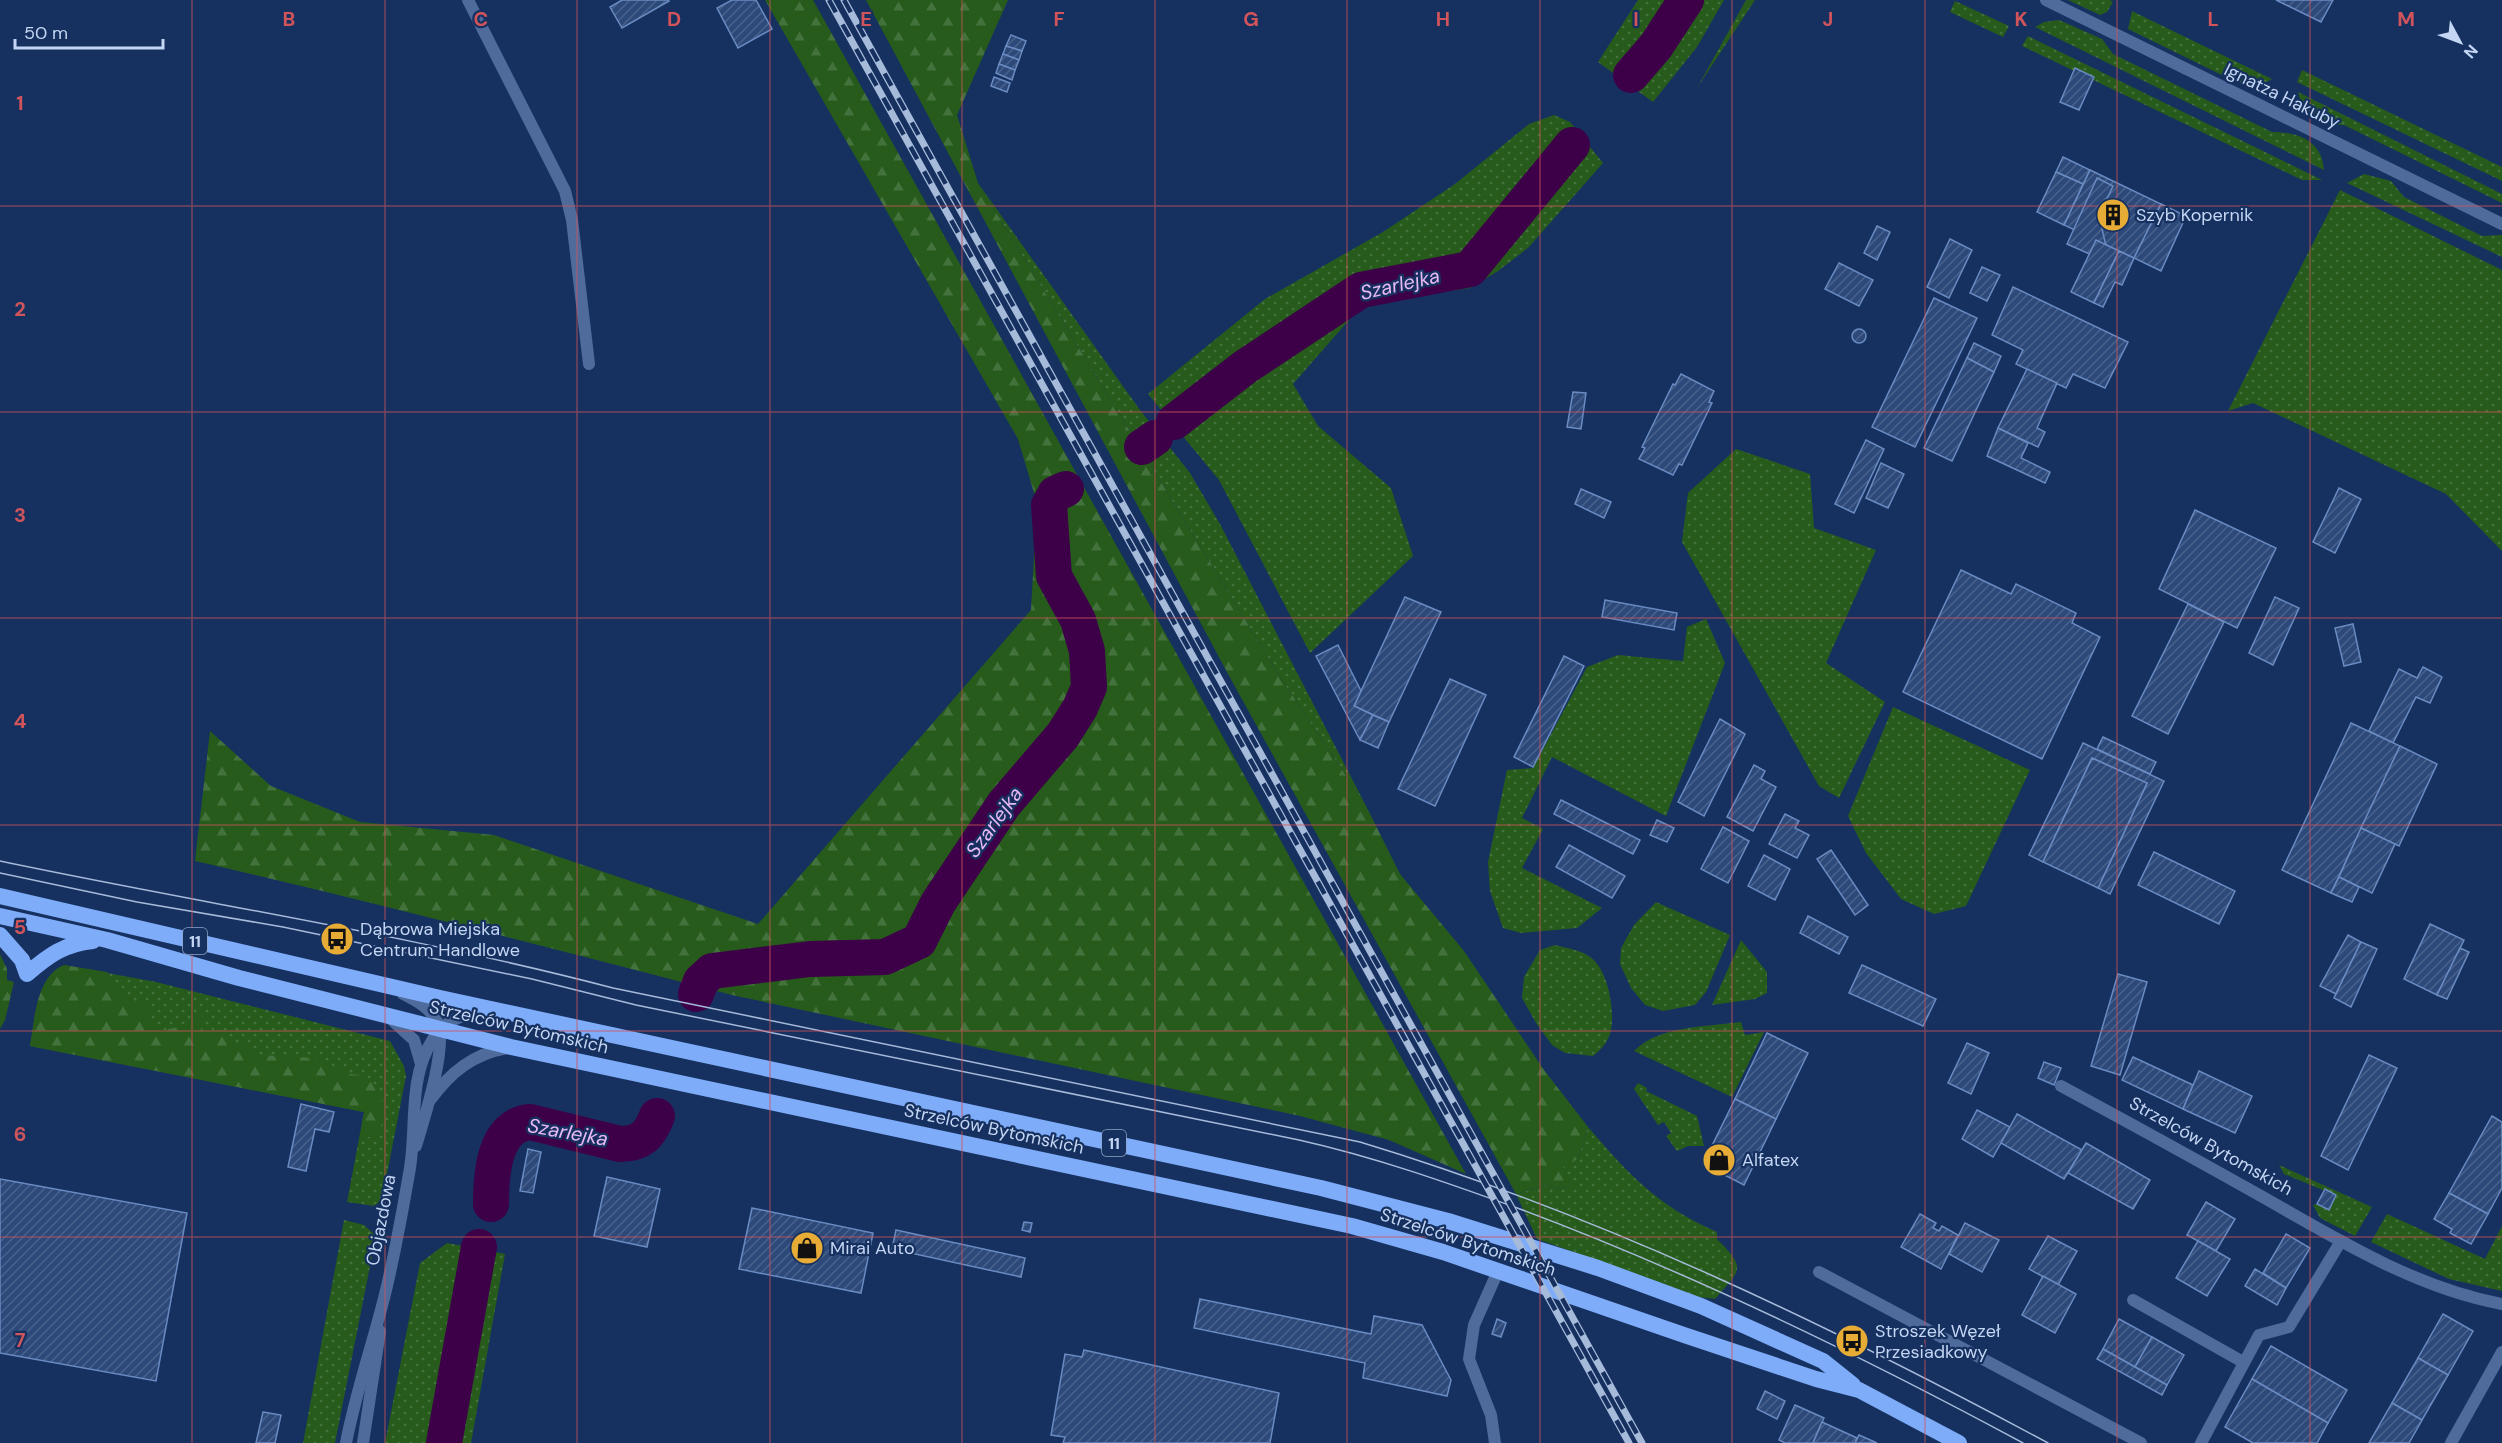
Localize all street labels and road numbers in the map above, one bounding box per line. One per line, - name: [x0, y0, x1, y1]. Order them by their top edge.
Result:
- street label: Ignatza Hakuby: [2220, 58, 2344, 134]
- road number: 11: [183, 928, 207, 954]
- street label: Strzelców Bytomskich: [427, 995, 611, 1059]
- street label: Strzelców Bytomskich: [2125, 1091, 2297, 1201]
- street label: Strzelców Bytomskich: [902, 1098, 1086, 1160]
- road number: 11: [1102, 1130, 1126, 1156]
- street label: Objazdowa: [360, 1172, 402, 1268]
- street label: Strzelców Bytomskich: [1377, 1202, 1559, 1282]

